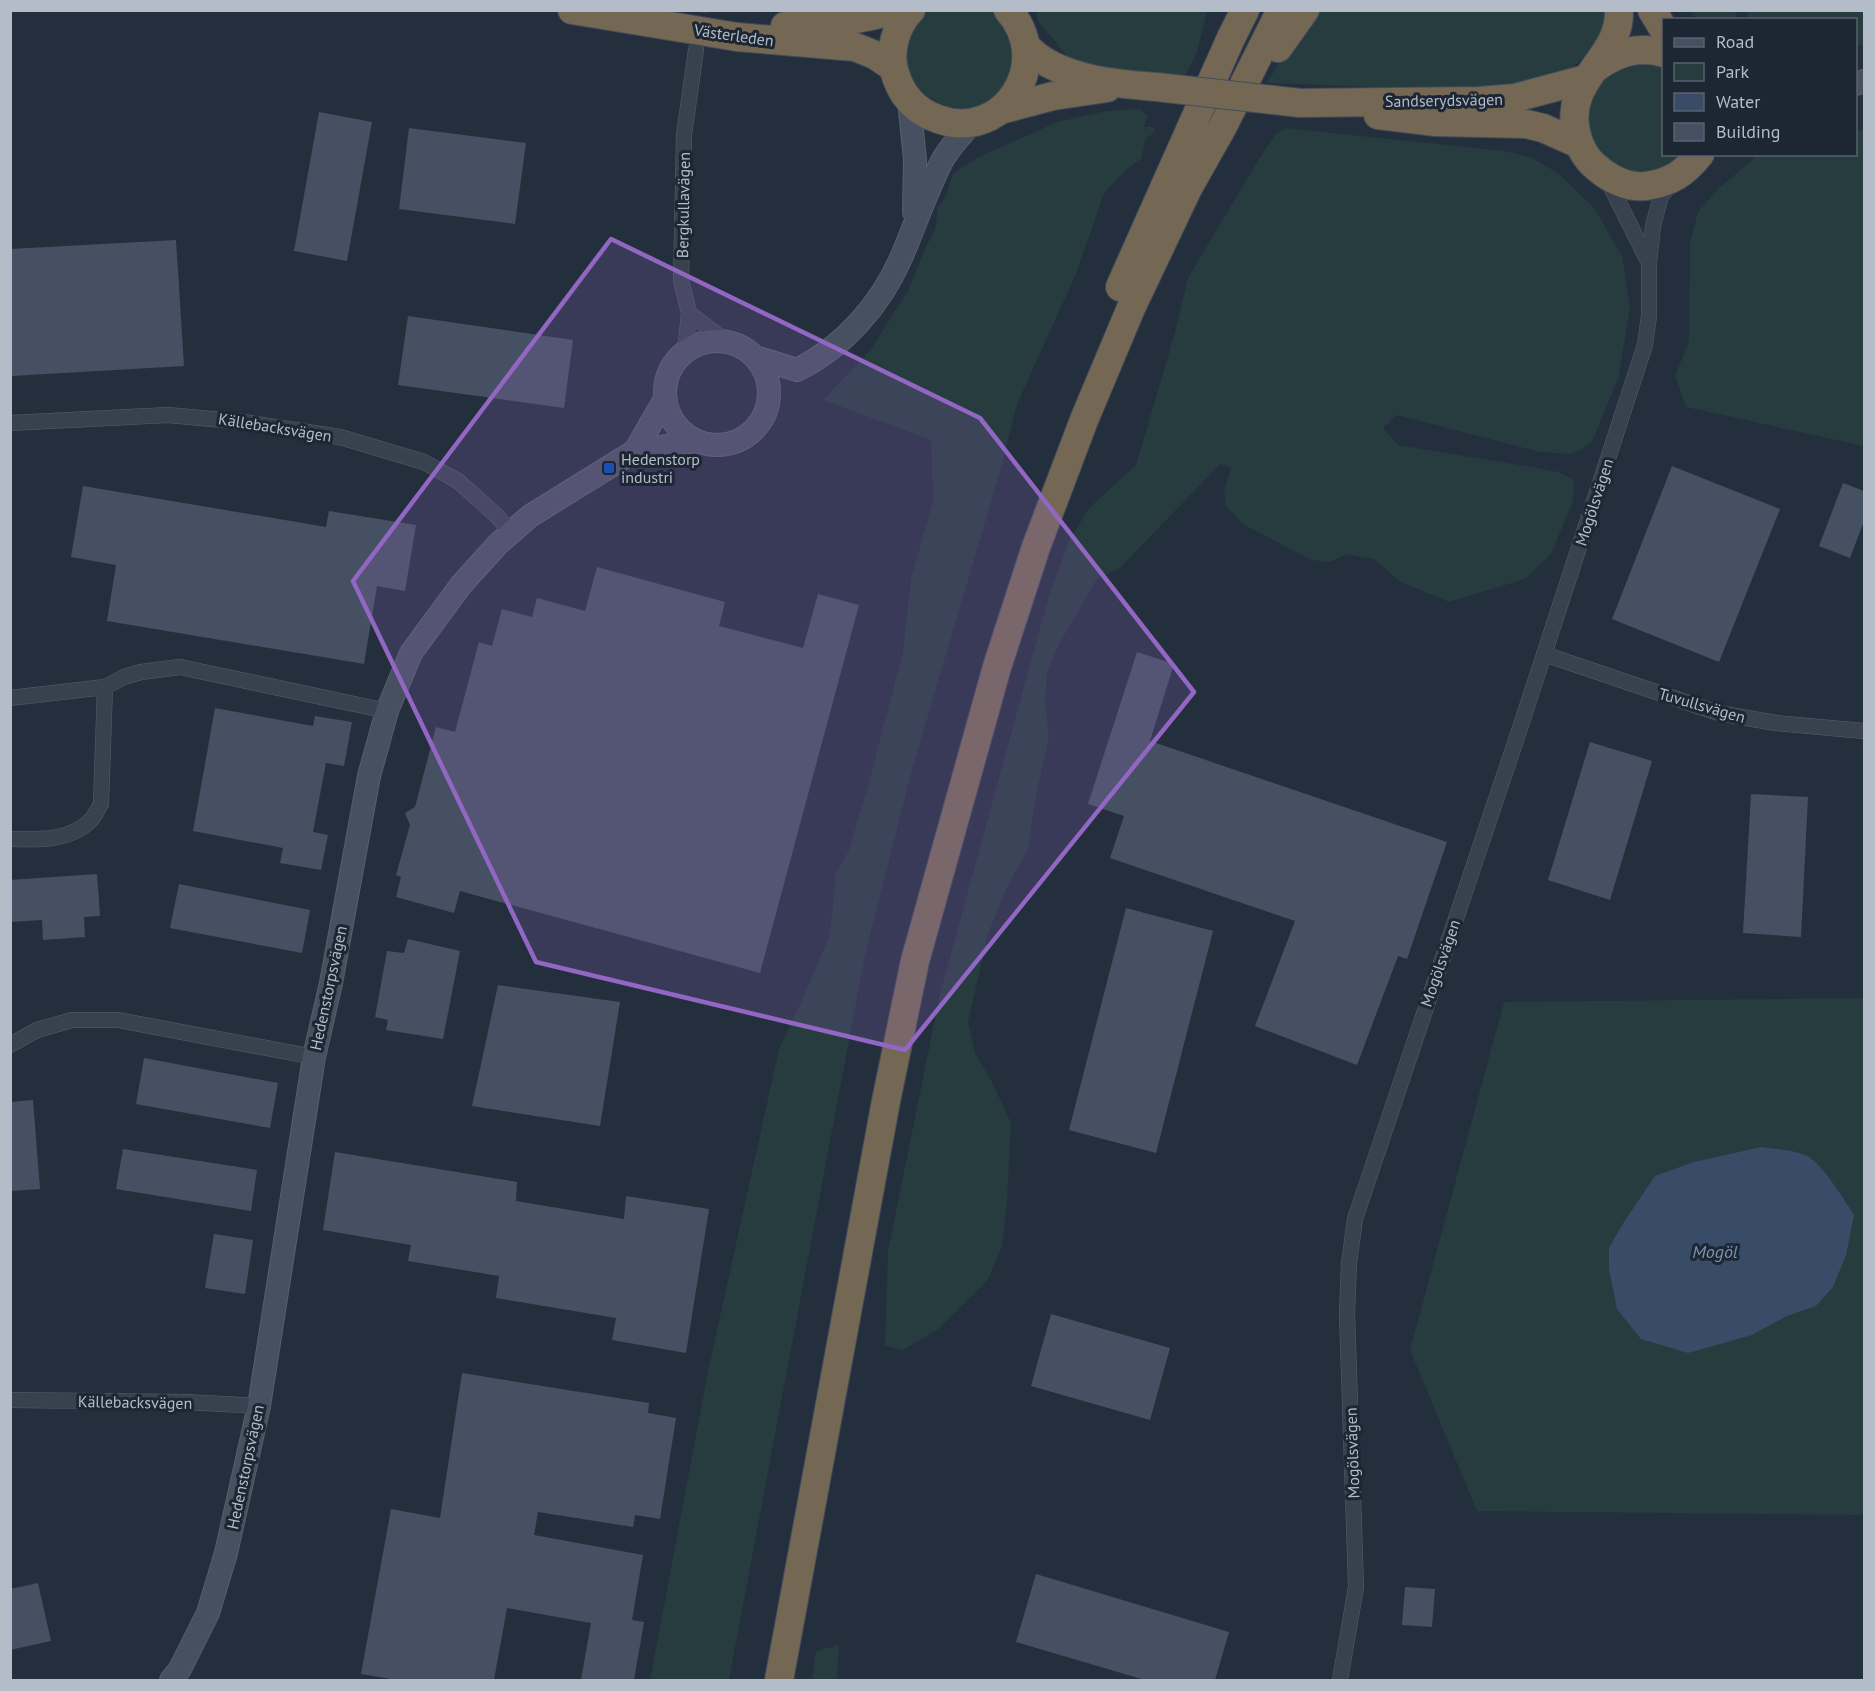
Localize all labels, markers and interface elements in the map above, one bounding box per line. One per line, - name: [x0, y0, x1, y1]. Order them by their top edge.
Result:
- legend: [1662, 18, 1857, 156]
- street label: Västerleden: [692, 19, 775, 50]
- text: Road: [1716, 30, 1754, 53]
- text: Park: [1716, 60, 1749, 83]
- street label: Sandserydsvägen: [1385, 89, 1503, 111]
- text: Water: [1716, 90, 1760, 113]
- text: Building: [1716, 120, 1780, 143]
- street label: Bergkullavägen: [672, 152, 694, 258]
- street label: Källebacksvägen: [217, 408, 333, 446]
- place label: Hedenstorp industri: [621, 449, 700, 487]
- street label: Mogölsvägen: [1570, 456, 1618, 548]
- marker: Hedenstorp industri: [602, 461, 616, 475]
- street label: Tuvullsvägen: [1656, 683, 1748, 727]
- street label: Mogölsvägen: [1416, 917, 1464, 1009]
- street label: Hedenstorpsvägen: [305, 924, 351, 1052]
- water label: Mogöl: [1692, 1240, 1738, 1263]
- street label: Källebacksvägen: [78, 1391, 192, 1413]
- street label: Hedenstorpsvägen: [222, 1403, 268, 1531]
- street label: Mogölsvägen: [1340, 1407, 1364, 1499]

